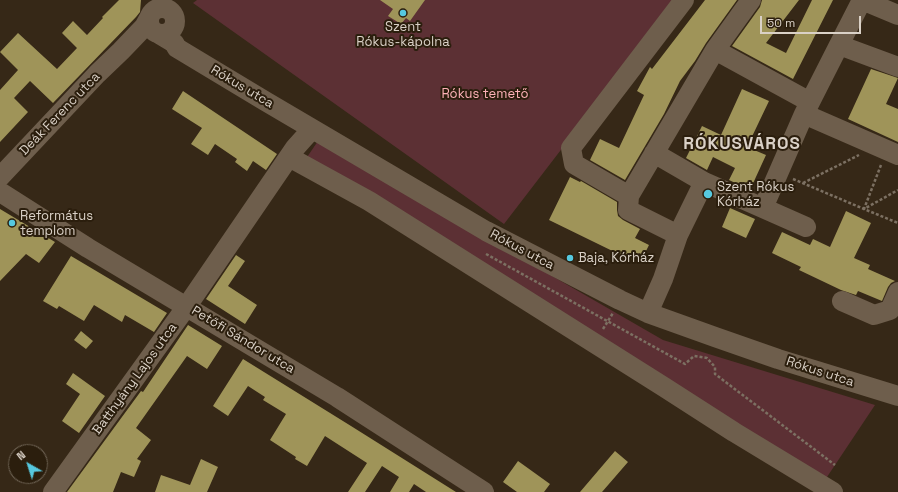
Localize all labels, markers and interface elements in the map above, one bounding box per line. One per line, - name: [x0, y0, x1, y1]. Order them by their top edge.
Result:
- marker: Szent Rókus-kápolna: [398, 8, 408, 18]
- scale bar: [762, 8, 863, 34]
- text: 50 m: [767, 15, 795, 31]
- place label: Szent Rókus-kápolna: [356, 19, 450, 50]
- street label: Rókus utca: [208, 62, 276, 112]
- street label: Deák Ferenc utca: [16, 69, 104, 159]
- park label: Rókus temető: [441, 86, 529, 102]
- district label: RÓKUSVÁROS: [683, 134, 801, 154]
- place label: Szent Rókus Kórház: [717, 179, 794, 210]
- marker: Szent Rókus Kórház: [702, 188, 714, 200]
- place label: Református templom: [20, 208, 93, 239]
- marker: Református templom: [7, 218, 17, 228]
- street label: Rókus utca: [487, 227, 557, 273]
- place label: Baja, Kórház: [578, 250, 654, 266]
- marker: Baja, Kórház: [565, 253, 575, 263]
- street label: Petőfi Sándor utca: [189, 303, 297, 377]
- street label: Batthyány Lajos utca: [89, 320, 181, 438]
- street label: Rókus utca: [784, 354, 856, 390]
- north arrow: [8, 444, 48, 484]
- text: N: [14, 448, 28, 463]

